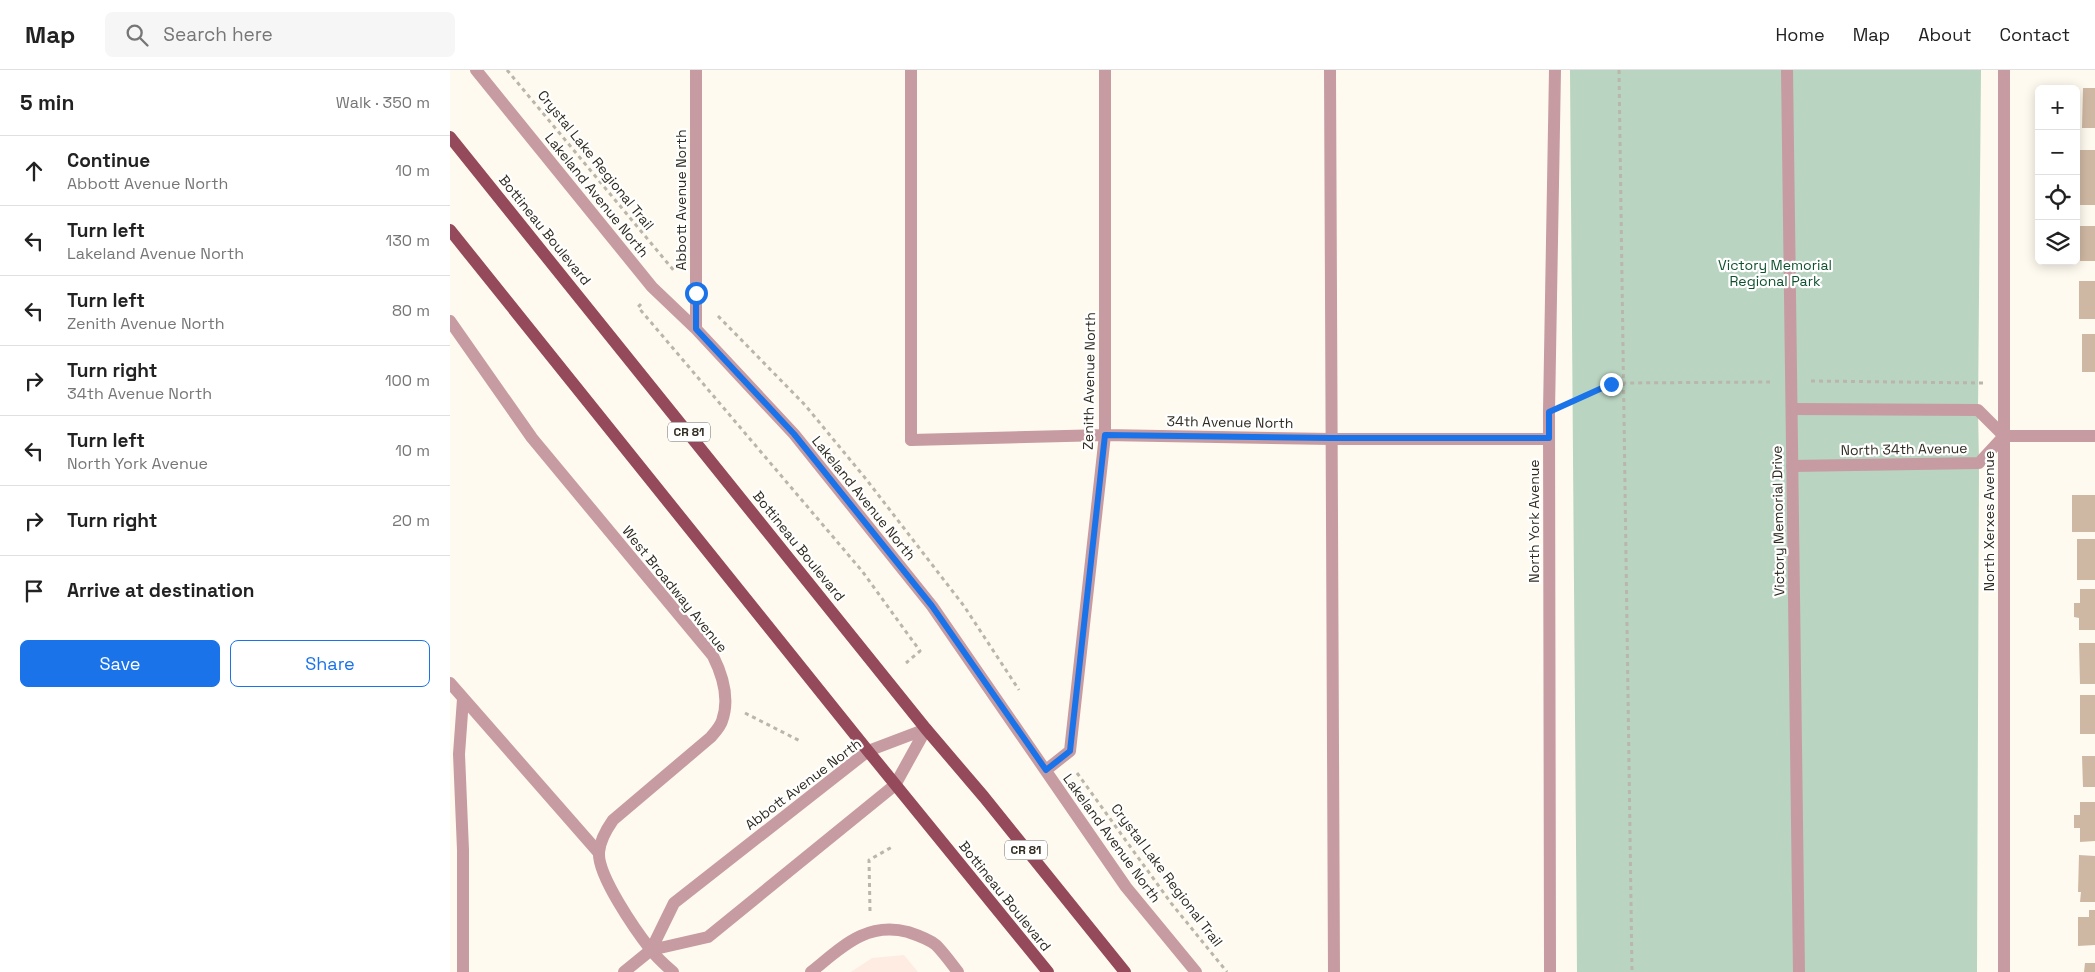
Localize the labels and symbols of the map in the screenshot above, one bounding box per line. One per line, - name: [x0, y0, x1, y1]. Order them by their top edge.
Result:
- street label: Crystal Lake Regional Trail: [534, 86, 658, 234]
- street label: Lakeland Avenue North: [541, 129, 653, 261]
- street label: Abbott Avenue North: [672, 129, 690, 271]
- street label: Bottineau Boulevard: [495, 171, 595, 289]
- park label: Victory Memorial Regional Park: [1718, 256, 1832, 290]
- route start: [685, 282, 708, 305]
- street label: Zenith Avenue North: [1079, 312, 1099, 450]
- route end: [1600, 373, 1623, 396]
- street label: 34th Avenue North: [1166, 412, 1294, 432]
- road number: CR 81: [668, 422, 710, 442]
- street label: Lakeland Avenue North: [808, 432, 920, 564]
- street label: North 34th Avenue: [1840, 439, 1968, 459]
- street label: Victory Memorial Drive: [1768, 445, 1788, 597]
- street label: North Xerxes Avenue: [1980, 451, 1998, 591]
- street label: North York Avenue: [1525, 459, 1543, 583]
- street label: Bottineau Boulevard: [749, 487, 849, 605]
- street label: West Broadway Avenue: [618, 522, 732, 656]
- street label: Abbott Avenue North: [741, 734, 865, 834]
- street label: Lakeland Avenue North: [1059, 770, 1165, 906]
- street label: Crystal Lake Regional Trail: [1107, 800, 1227, 950]
- street label: Bottineau Boulevard: [955, 837, 1055, 955]
- road number: CR 81: [1005, 840, 1047, 860]

